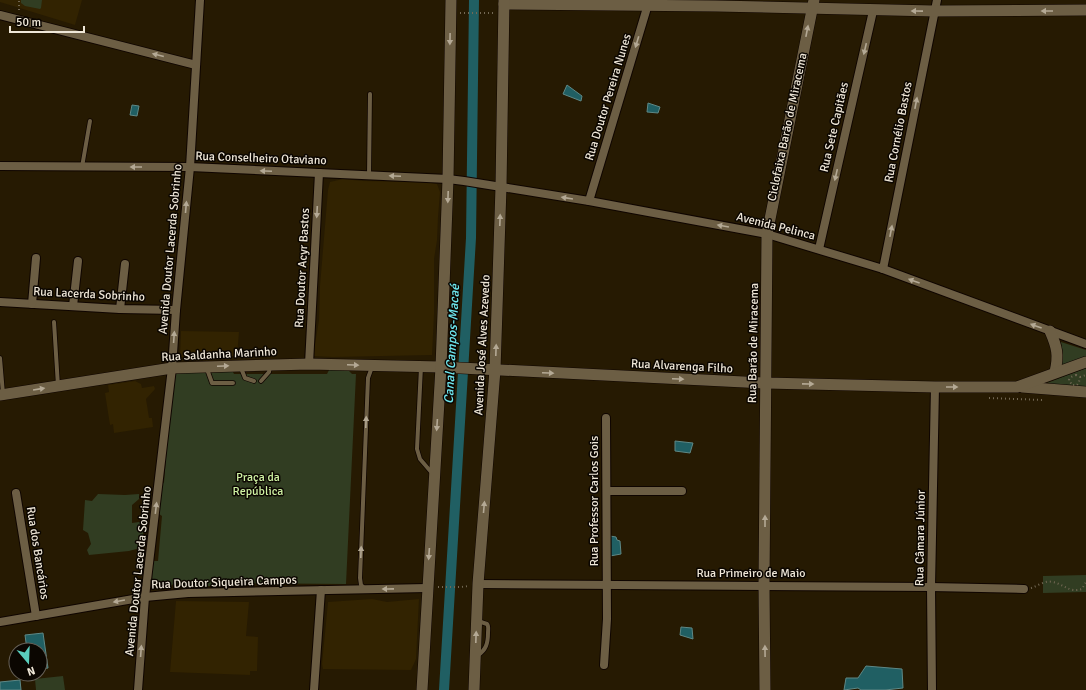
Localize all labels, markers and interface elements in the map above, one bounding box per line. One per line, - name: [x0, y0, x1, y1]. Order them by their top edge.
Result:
- scale bar: [10, 8, 84, 34]
- one-way arrow: [910, 8, 923, 14]
- one-way arrow: [1040, 8, 1053, 14]
- text: 50 m: [16, 15, 41, 30]
- one-way arrow: [805, 24, 811, 37]
- street label: Rua Doutor Pereira Nunes: [582, 32, 635, 162]
- one-way arrow: [447, 33, 453, 46]
- one-way arrow: [634, 37, 640, 49]
- one-way arrow: [861, 43, 867, 55]
- one-way arrow: [152, 52, 164, 58]
- street label: Ciclofaixa Barão de Miracema: [764, 52, 811, 203]
- street label: Rua Cornélio Bastos: [881, 80, 916, 184]
- street label: Rua Sete Capitães: [817, 81, 852, 174]
- one-way arrow: [913, 97, 919, 109]
- street label: Rua Conselheiro Otaviano: [195, 149, 327, 168]
- street label: Avenida Doutor Lacerda Sobrinho: [156, 163, 185, 335]
- one-way arrow: [129, 164, 142, 170]
- one-way arrow: [260, 167, 272, 174]
- one-way arrow: [832, 169, 838, 182]
- one-way arrow: [389, 173, 401, 180]
- one-way arrow: [444, 191, 451, 203]
- one-way arrow: [561, 194, 573, 200]
- one-way arrow: [182, 201, 189, 213]
- one-way arrow: [314, 206, 320, 219]
- street label: Rua Doutor Acyr Bastos: [292, 208, 313, 328]
- street label: Avenida Pelinca: [735, 209, 817, 244]
- one-way arrow: [497, 213, 503, 226]
- one-way arrow: [716, 222, 729, 228]
- one-way arrow: [888, 225, 894, 237]
- street label: Avenida José Alves Azevedo: [471, 274, 494, 416]
- one-way arrow: [908, 277, 920, 283]
- water label: Canal Campos-Macaé: [441, 282, 463, 404]
- street label: Rua Barão de Miracema: [745, 283, 762, 403]
- street label: Rua Lacerda Sobrinho: [33, 284, 145, 305]
- one-way arrow: [1030, 323, 1042, 329]
- one-way arrow: [171, 331, 178, 343]
- street label: Rua Saldanha Marinho: [161, 344, 277, 365]
- one-way arrow: [492, 344, 499, 356]
- street label: Rua Alvarenga Filho: [631, 356, 733, 377]
- one-way arrow: [347, 362, 360, 368]
- one-way arrow: [217, 363, 230, 369]
- one-way arrow: [542, 369, 554, 376]
- one-way arrow: [672, 376, 685, 382]
- one-way arrow: [802, 381, 815, 387]
- one-way arrow: [946, 384, 959, 390]
- one-way arrow: [32, 386, 45, 392]
- one-way arrow: [363, 415, 369, 428]
- one-way arrow: [434, 419, 441, 431]
- street label: Rua Professor Carlos Gois: [587, 436, 602, 566]
- park label: Praça da República: [233, 470, 283, 499]
- street label: Avenida Doutor Lacerda Sobrinho: [122, 485, 155, 657]
- street label: Rua Câmara Júnior: [912, 489, 929, 586]
- one-way arrow: [481, 501, 488, 513]
- one-way arrow: [153, 502, 159, 514]
- street label: Rua dos Bancários: [23, 506, 52, 601]
- one-way arrow: [762, 514, 768, 527]
- one-way arrow: [358, 545, 364, 558]
- one-way arrow: [426, 548, 433, 560]
- street label: Rua Primeiro de Maio: [697, 566, 805, 581]
- street label: Rua Doutor Siqueira Campos: [151, 572, 297, 593]
- one-way arrow: [381, 586, 394, 592]
- one-way arrow: [113, 599, 125, 605]
- one-way arrow: [473, 630, 479, 643]
- north arrow: [8, 642, 48, 682]
- one-way arrow: [762, 644, 768, 657]
- one-way arrow: [138, 645, 145, 657]
- text: N: [25, 664, 37, 678]

